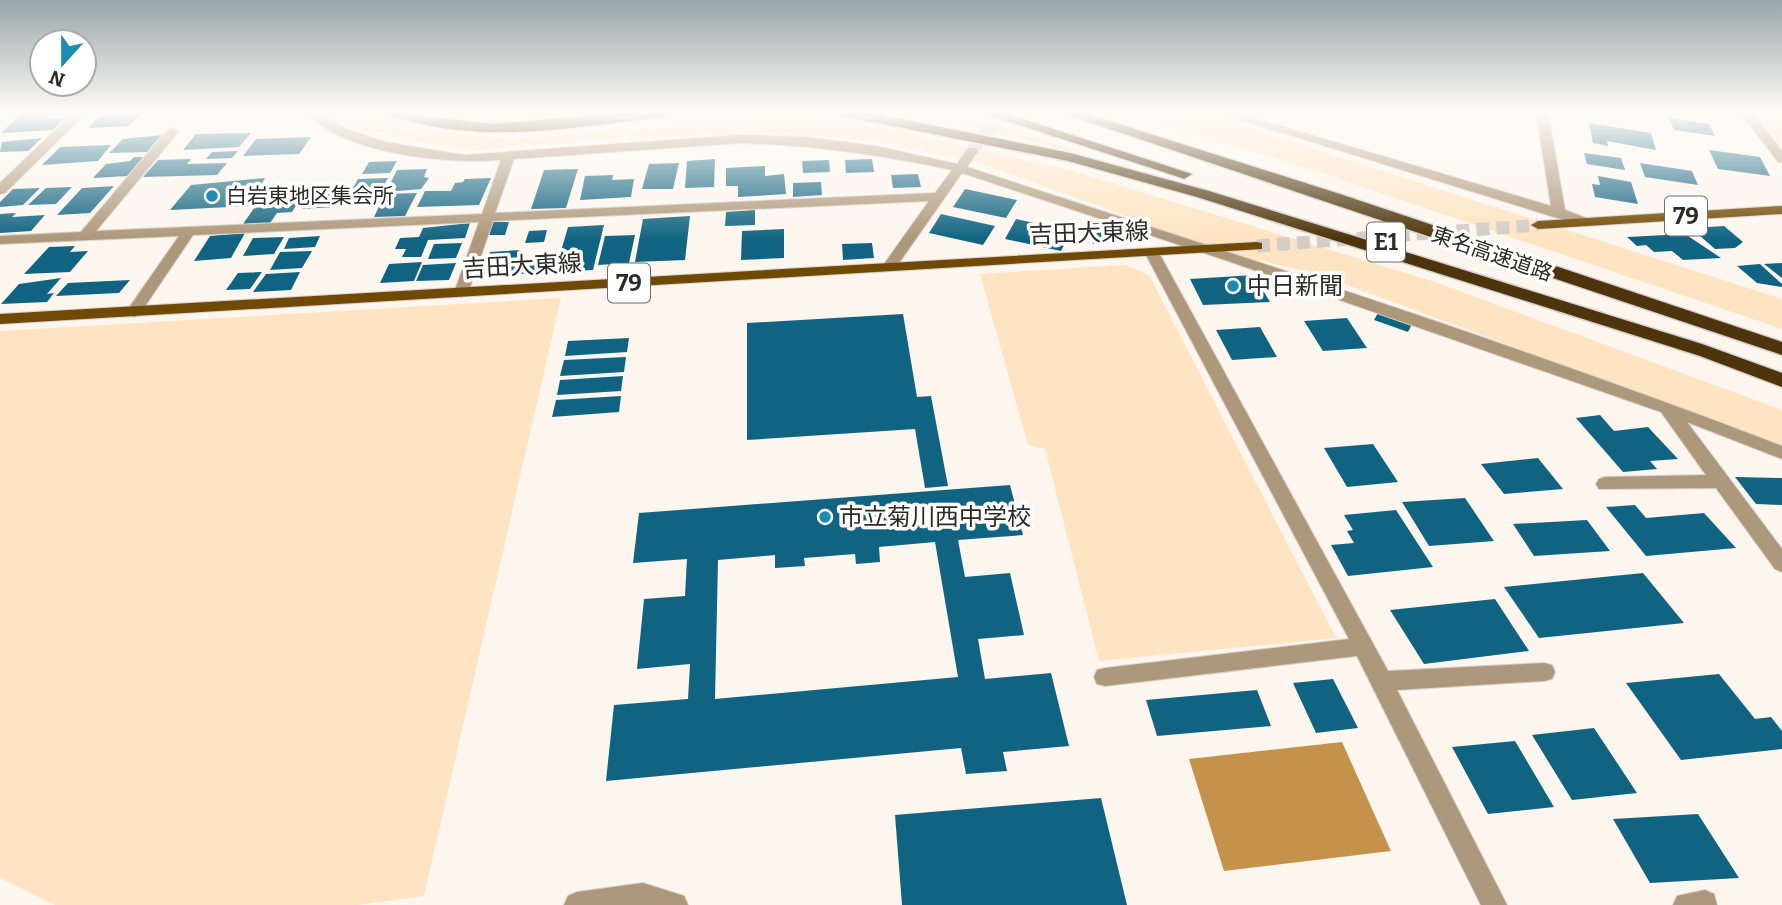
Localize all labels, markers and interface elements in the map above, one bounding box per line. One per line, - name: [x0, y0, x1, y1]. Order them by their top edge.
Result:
- north arrow: [28, 28, 98, 98]
- text: N: [46, 65, 68, 92]
- place label: 白岩東地区集会所: [226, 183, 394, 209]
- marker: 白岩東地区集会所: [204, 188, 220, 204]
- road number: 79: [1665, 196, 1707, 236]
- street label: 吉田大東線: [1029, 217, 1149, 249]
- street label: 東名高速道路: [1428, 221, 1556, 287]
- road number: E1: [1367, 222, 1405, 262]
- street label: 吉田大東線: [461, 249, 583, 283]
- road number: 79: [608, 264, 650, 302]
- place label: 中日新聞: [1247, 272, 1343, 300]
- marker: 中日新聞: [1225, 278, 1241, 294]
- place label: 市立菊川西中学校: [839, 503, 1031, 531]
- marker: 市立菊川西中学校: [817, 509, 833, 525]

